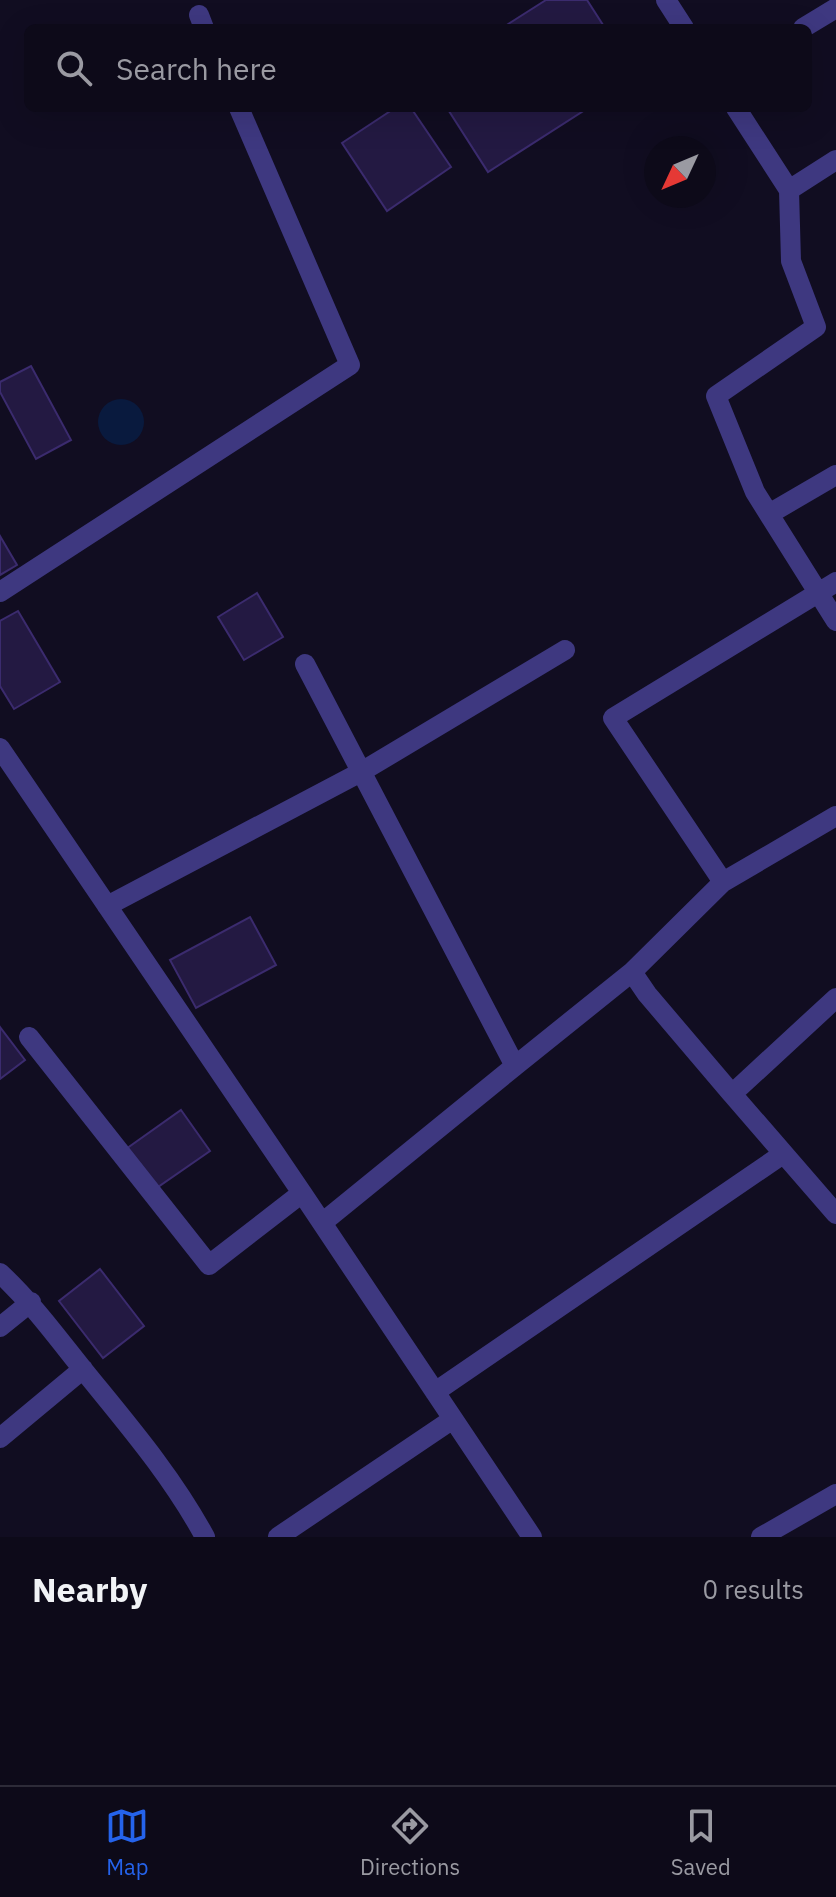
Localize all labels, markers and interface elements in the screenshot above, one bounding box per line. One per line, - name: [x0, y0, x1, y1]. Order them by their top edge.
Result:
- search box: [24, 24, 812, 112]
- icon: search: [52, 46, 96, 90]
- text: Search here: [116, 49, 277, 88]
- north arrow: [644, 136, 716, 208]
- text: Nearby: [32, 1567, 147, 1611]
- text: 0 results: [702, 1572, 804, 1606]
- tab: Map: [105, 1804, 149, 1881]
- tab: Directions: [360, 1804, 460, 1881]
- tab: Saved: [671, 1804, 731, 1881]

